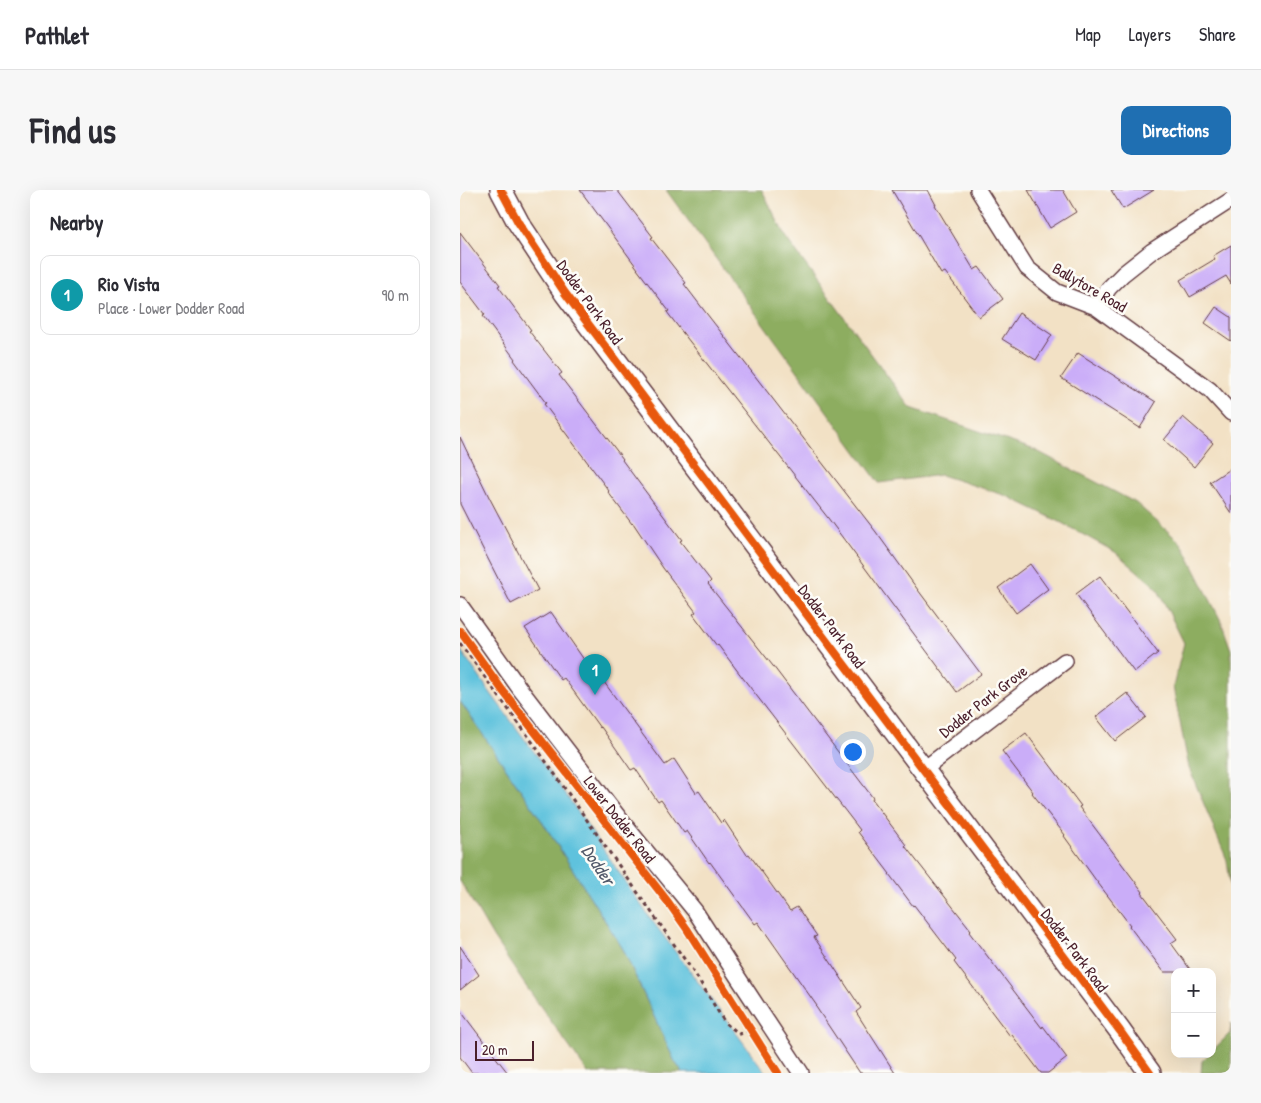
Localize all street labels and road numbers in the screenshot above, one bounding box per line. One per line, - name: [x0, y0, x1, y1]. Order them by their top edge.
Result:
- street label: Dodder Park Road: [552, 255, 628, 349]
- street label: Ballytore Road: [1049, 257, 1131, 317]
- street label: Dodder Park Road: [793, 580, 871, 672]
- street label: Dodder Park Grove: [934, 659, 1032, 742]
- street label: Lower Dodder Road: [580, 772, 660, 866]
- street label: Dodder Park Road: [1036, 904, 1114, 996]

